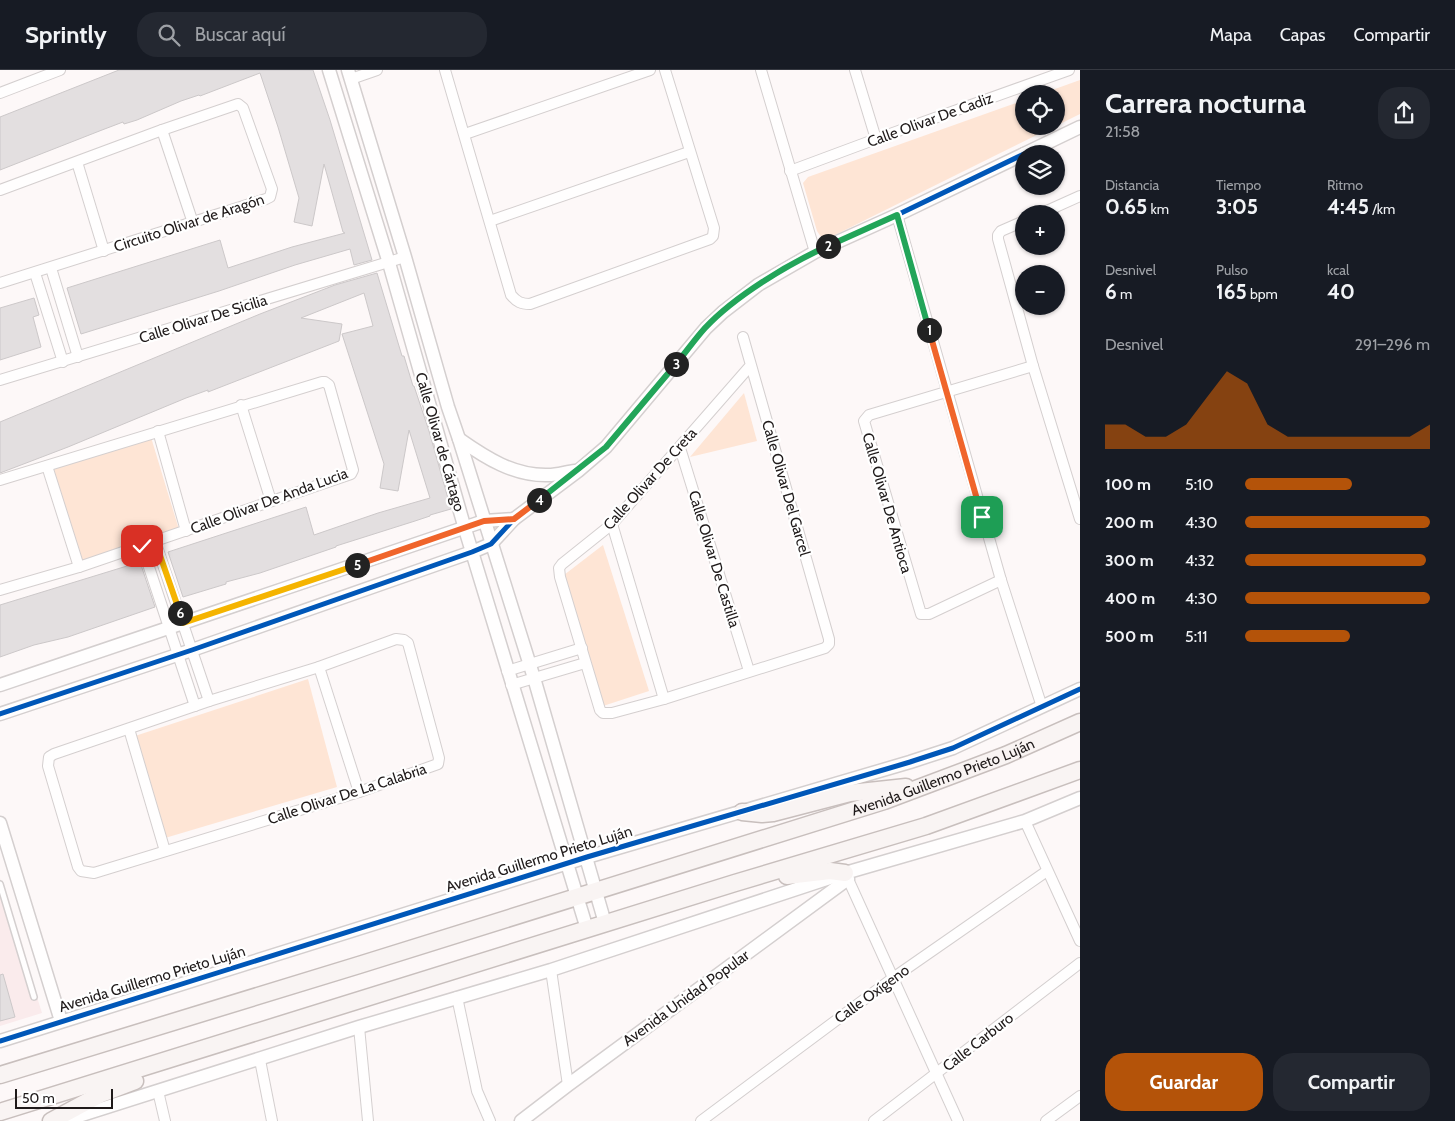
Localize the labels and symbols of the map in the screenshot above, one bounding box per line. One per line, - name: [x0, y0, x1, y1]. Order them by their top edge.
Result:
- street label: Calle Olivar De Cadiz: [865, 89, 995, 151]
- street label: Circuito Olivar de Aragón: [111, 190, 267, 256]
- pin: 2: [816, 234, 840, 258]
- street label: Calle Olivar De Sicilia: [137, 291, 270, 347]
- pin: 1: [916, 318, 942, 342]
- pin: 3: [664, 352, 688, 376]
- street label: Calle Olivar de Cártago: [412, 370, 468, 514]
- street label: Calle Olivar Del Garcel: [758, 418, 814, 558]
- street label: Calle Olivar De Creta: [600, 424, 701, 534]
- street label: Calle Olivar De Antioca: [858, 431, 916, 576]
- street label: Calle Olivar De Anda Lucia: [188, 464, 351, 538]
- pin: 4: [526, 488, 552, 512]
- street label: Calle Olivar De Castilla: [685, 488, 744, 630]
- pin: [961, 496, 1003, 538]
- pin: [121, 525, 163, 567]
- pin: 5: [344, 552, 370, 578]
- pin: 6: [168, 600, 192, 626]
- street label: Avenida Guillermo Prieto Luján: [849, 734, 1037, 820]
- street label: Calle Olivar De La Calabria: [265, 760, 429, 828]
- street label: Avenida Guillermo Prieto Luján: [444, 822, 634, 896]
- street label: Avenida Guillermo Prieto Luján: [57, 942, 247, 1016]
- street label: Avenida Unidad Popular: [619, 946, 753, 1050]
- street label: Calle Oxígeno: [831, 961, 913, 1027]
- street label: Calle Carburo: [939, 1009, 1017, 1075]
- scale bar: [15, 1086, 112, 1109]

